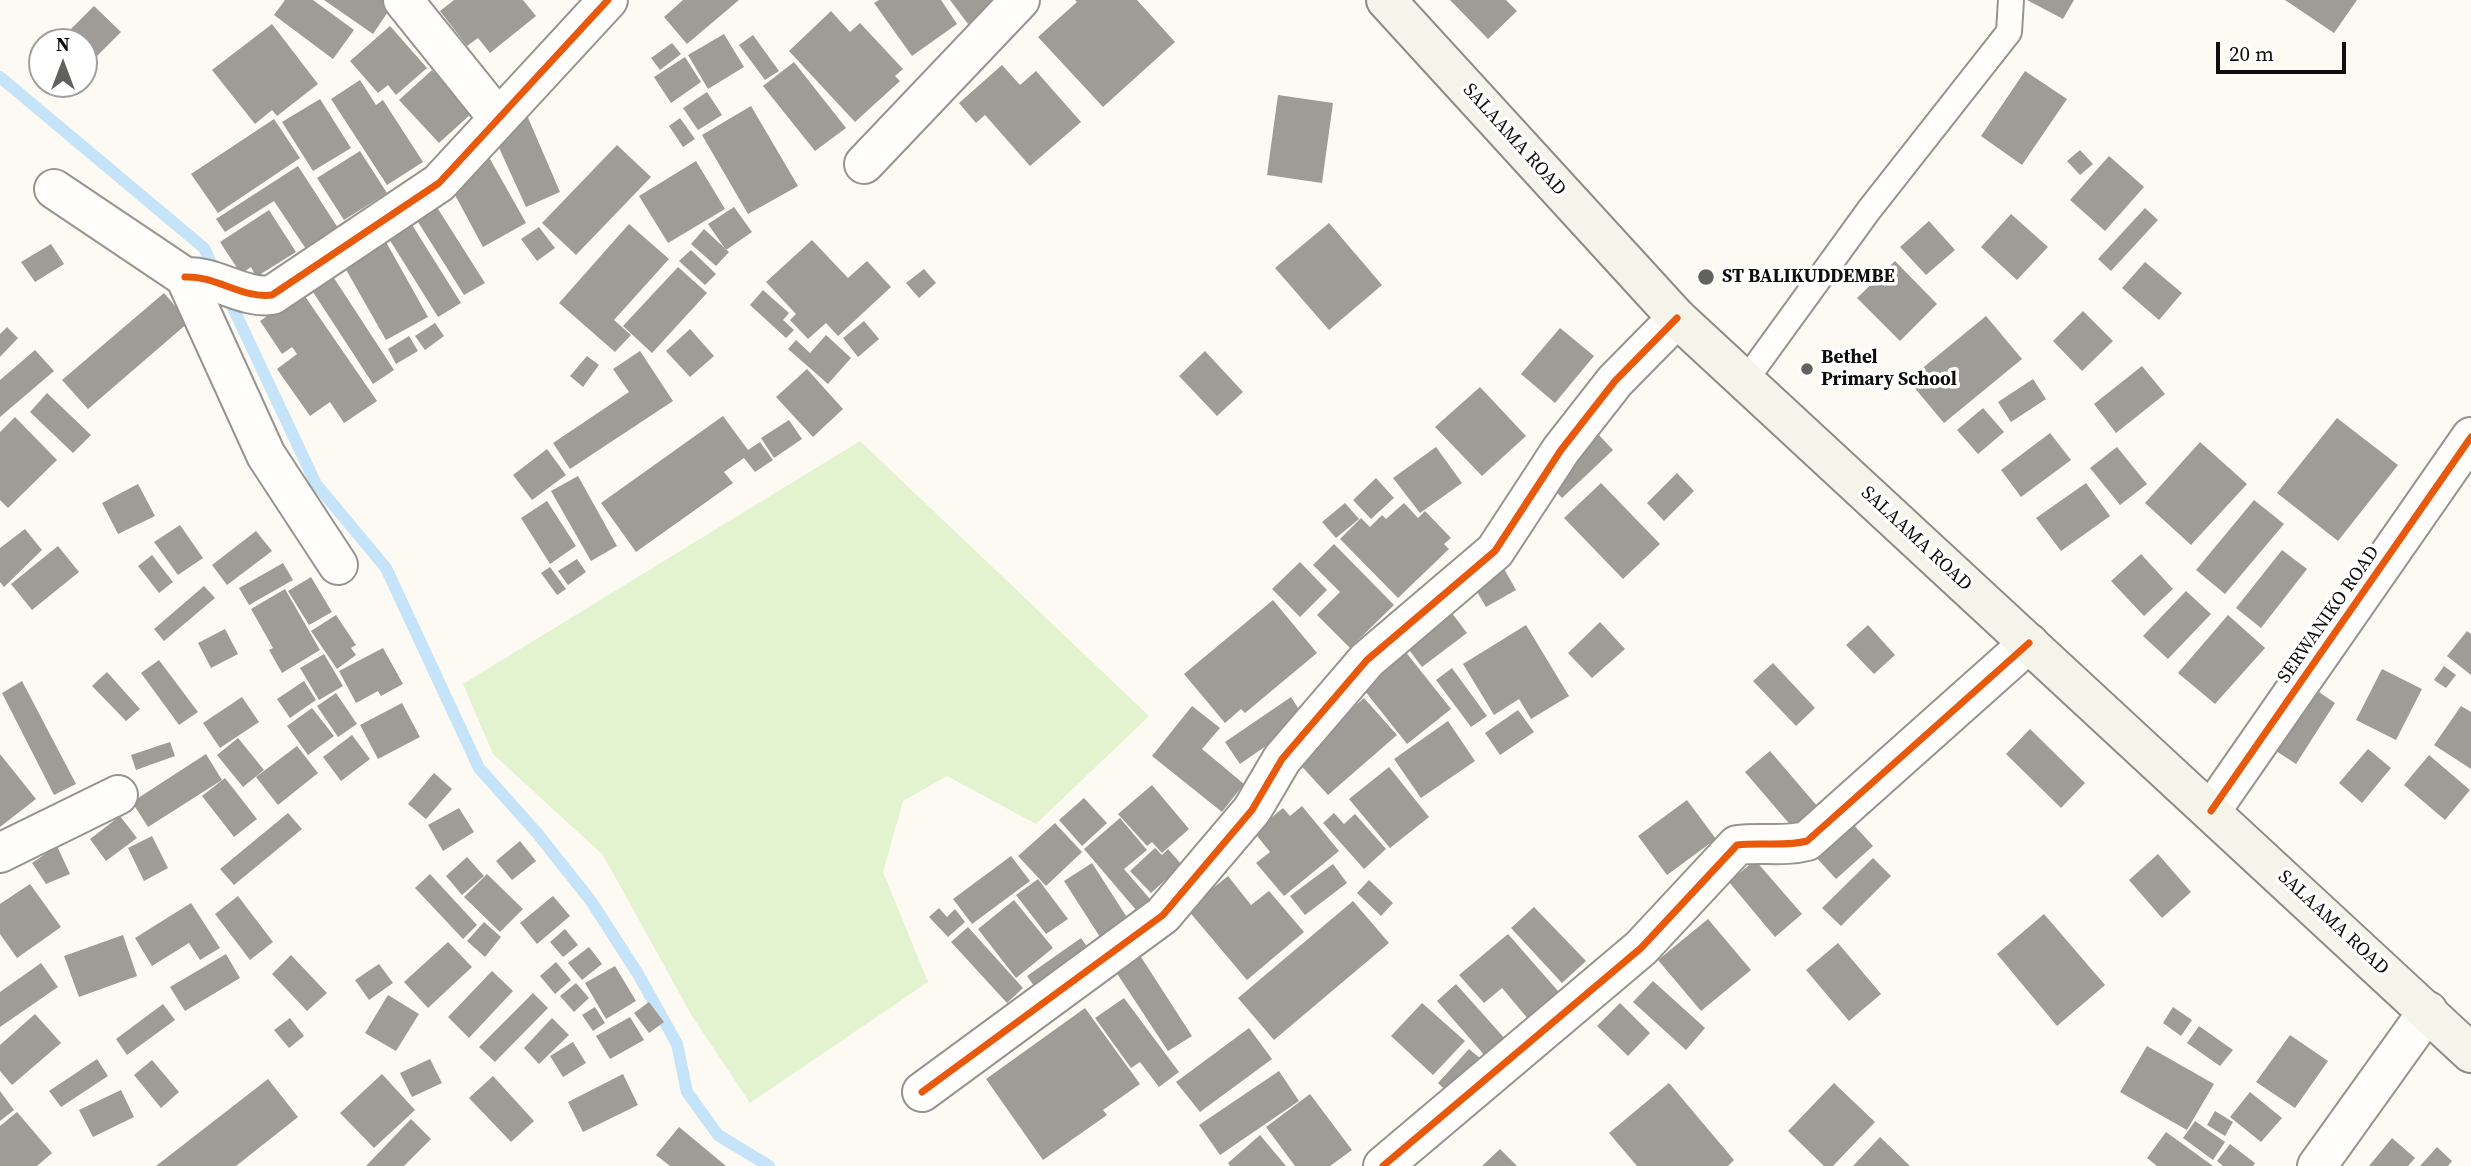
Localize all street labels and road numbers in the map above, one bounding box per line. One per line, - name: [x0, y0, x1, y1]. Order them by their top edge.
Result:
- street label: SALAAMA ROAD: [1458, 79, 1570, 201]
- street label: SALAAMA ROAD: [1856, 482, 1976, 596]
- street label: SERWANIKO ROAD: [2273, 542, 2385, 688]
- street label: SALAAMA ROAD: [2273, 866, 2393, 980]

